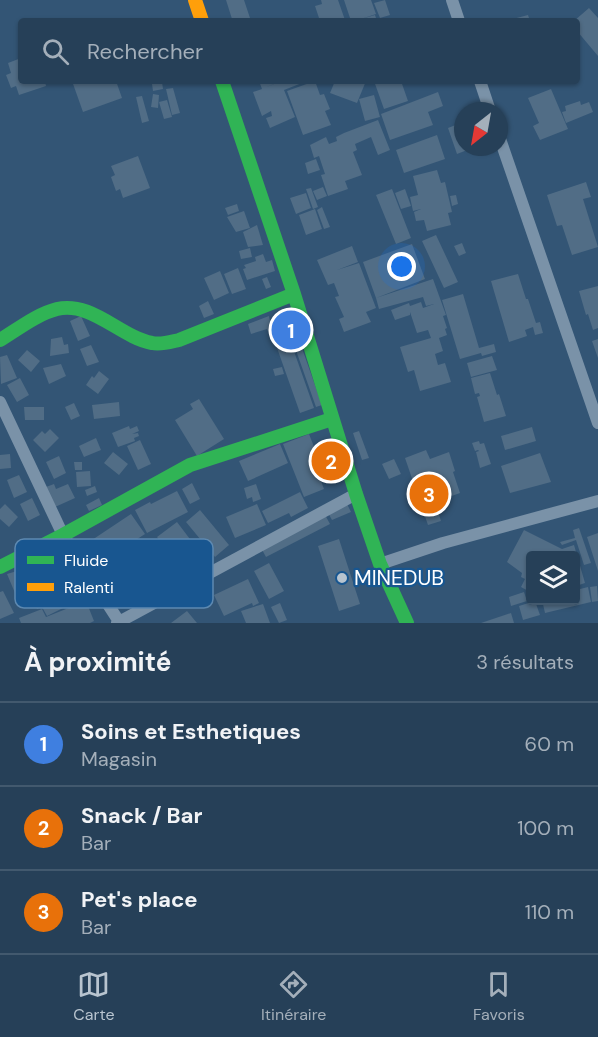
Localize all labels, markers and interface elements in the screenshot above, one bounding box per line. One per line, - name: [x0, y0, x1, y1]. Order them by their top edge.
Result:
- search box: [18, 18, 580, 84]
- icon: search: [39, 35, 72, 68]
- text: Rechercher: [87, 37, 203, 66]
- north arrow: [454, 102, 508, 156]
- your location: [387, 252, 416, 281]
- pin: 1: [272, 308, 310, 352]
- pin: 2: [312, 438, 350, 484]
- pin: 3: [410, 472, 448, 516]
- legend: [15, 539, 213, 608]
- text: Fluide: [64, 550, 108, 571]
- map controls: [526, 551, 580, 605]
- button: layers: [526, 551, 580, 605]
- place label: MINEDUB: [354, 564, 444, 592]
- marker: MINEDUB: [335, 571, 349, 585]
- text: Ralenti: [64, 577, 114, 598]
- text: À proximité: [24, 645, 171, 679]
- text: 3 résultats: [476, 649, 574, 675]
- text: Soins et Esthetiques: [81, 717, 301, 746]
- text: 1: [40, 731, 47, 757]
- text: 60 m: [525, 731, 574, 757]
- text: Magasin: [81, 746, 157, 772]
- text: Snack / Bar: [81, 801, 203, 830]
- text: 2: [38, 815, 49, 841]
- text: 100 m: [517, 815, 574, 841]
- text: Bar: [81, 830, 111, 856]
- text: Pet's place: [81, 885, 198, 914]
- text: 3: [37, 899, 50, 925]
- text: 110 m: [525, 899, 574, 925]
- text: Bar: [81, 914, 111, 940]
- tab: Carte: [73, 968, 115, 1025]
- tab: Itinéraire: [261, 968, 326, 1025]
- tab: Favoris: [473, 968, 525, 1025]

